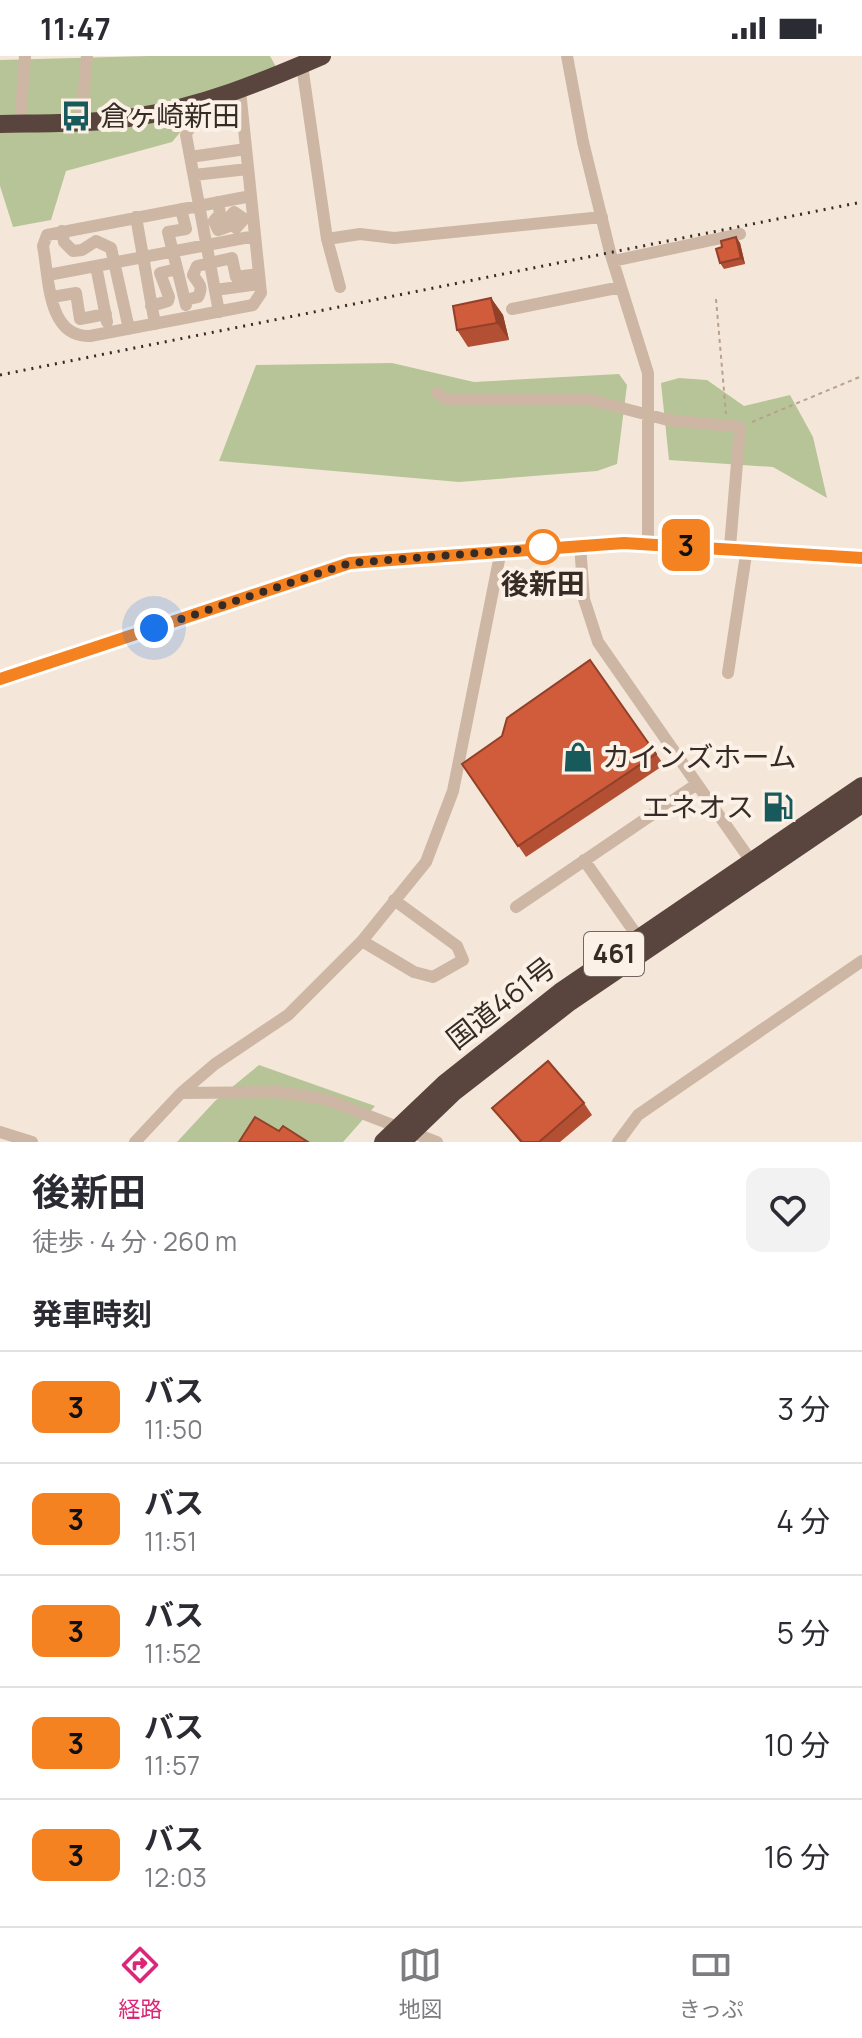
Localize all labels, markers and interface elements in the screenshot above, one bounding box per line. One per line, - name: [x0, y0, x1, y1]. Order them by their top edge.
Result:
- text: 11:47: [40, 8, 111, 49]
- place label: 倉ヶ崎新田: [100, 96, 240, 134]
- bus stop icon: 倉ヶ崎新田: [59, 99, 93, 133]
- line badge: 3: [660, 519, 712, 571]
- text: 3: [678, 526, 694, 564]
- marker: 後新田: [526, 530, 560, 564]
- place label: 後新田: [501, 564, 585, 602]
- your location: [134, 608, 174, 648]
- place label: カインズホーム: [602, 737, 797, 775]
- shop icon: カインズホーム: [561, 740, 595, 774]
- place label: エネオス: [642, 787, 754, 825]
- fuel station icon: エネオス: [761, 790, 795, 824]
- road number: 461: [584, 932, 644, 976]
- street label: 国道461号: [438, 948, 563, 1057]
- text: 後新田: [32, 1165, 146, 1217]
- button: heart: [746, 1168, 830, 1252]
- text: 徒歩 · 4 分 · 260 m: [32, 1223, 237, 1259]
- text: 発車時刻: [32, 1293, 152, 1334]
- text: バス: [144, 1370, 204, 1411]
- text: 3: [68, 1388, 84, 1426]
- text: 3 分: [777, 1388, 830, 1429]
- text: 11:50: [144, 1411, 203, 1447]
- text: バス: [144, 1482, 204, 1523]
- text: 3: [68, 1500, 84, 1538]
- text: 4 分: [776, 1500, 830, 1541]
- text: 11:51: [144, 1523, 197, 1559]
- text: バス: [144, 1594, 204, 1635]
- text: 3: [68, 1612, 84, 1650]
- text: 5 分: [777, 1612, 830, 1653]
- text: 11:52: [144, 1635, 201, 1671]
- text: バス: [144, 1706, 204, 1747]
- text: 3: [68, 1724, 84, 1762]
- text: 10 分: [764, 1724, 830, 1765]
- text: 11:57: [144, 1747, 200, 1783]
- text: バス: [144, 1818, 204, 1859]
- text: 3: [68, 1836, 84, 1874]
- text: 16 分: [764, 1836, 830, 1877]
- text: 12:03: [144, 1859, 207, 1895]
- tab: 経路: [118, 1943, 162, 2024]
- tab: 地図: [398, 1943, 442, 2024]
- tab: きっぷ: [679, 1943, 744, 2024]

